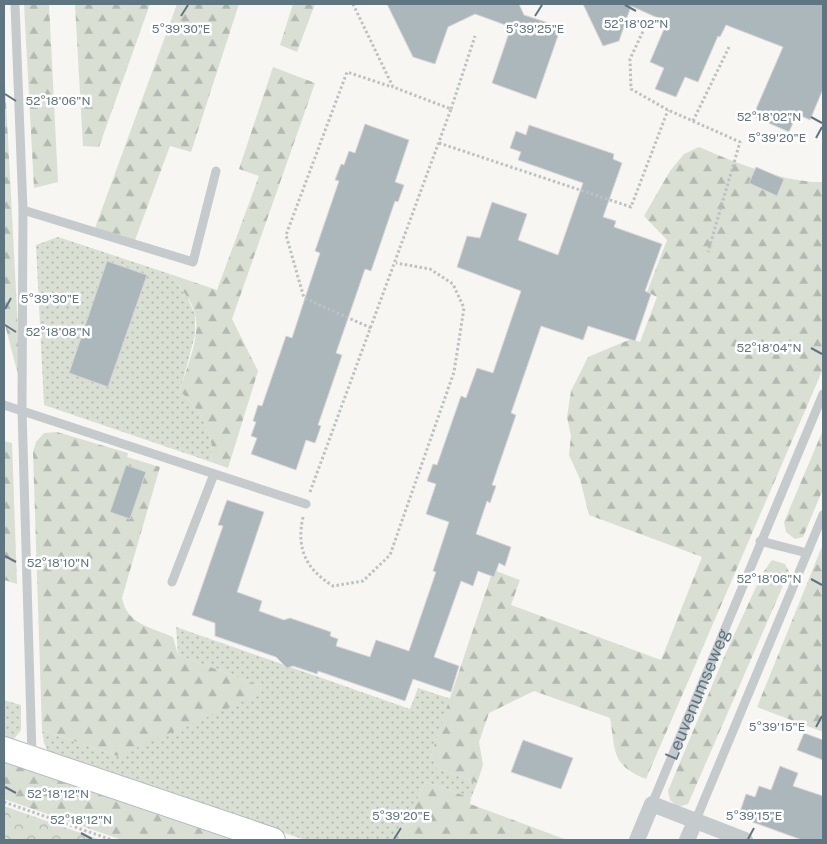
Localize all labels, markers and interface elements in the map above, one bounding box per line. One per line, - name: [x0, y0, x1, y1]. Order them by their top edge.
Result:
- text: 52°18'02"N: [604, 17, 668, 31]
- text: 5°39'30"E: [152, 22, 210, 36]
- text: 5°39'25"E: [506, 22, 564, 36]
- text: 52°18'06"N: [26, 94, 90, 108]
- text: 52°18'02"N: [737, 110, 801, 124]
- text: 5°39'20"E: [748, 131, 806, 145]
- text: 5°39'30"E: [21, 292, 79, 306]
- text: 52°18'08"N: [25, 325, 91, 339]
- text: 52°18'04"N: [736, 341, 802, 355]
- text: 52°18'10"N: [27, 556, 89, 570]
- text: 52°18'06"N: [737, 572, 801, 586]
- street label: Leuvenumseweg: [661, 625, 734, 763]
- text: 5°39'15"E: [749, 720, 805, 734]
- text: 52°18'12"N: [27, 787, 89, 801]
- text: 5°39'20"E: [372, 809, 430, 823]
- text: 5°39'15"E: [726, 809, 782, 823]
- text: 52°18'12"N: [50, 813, 112, 827]

